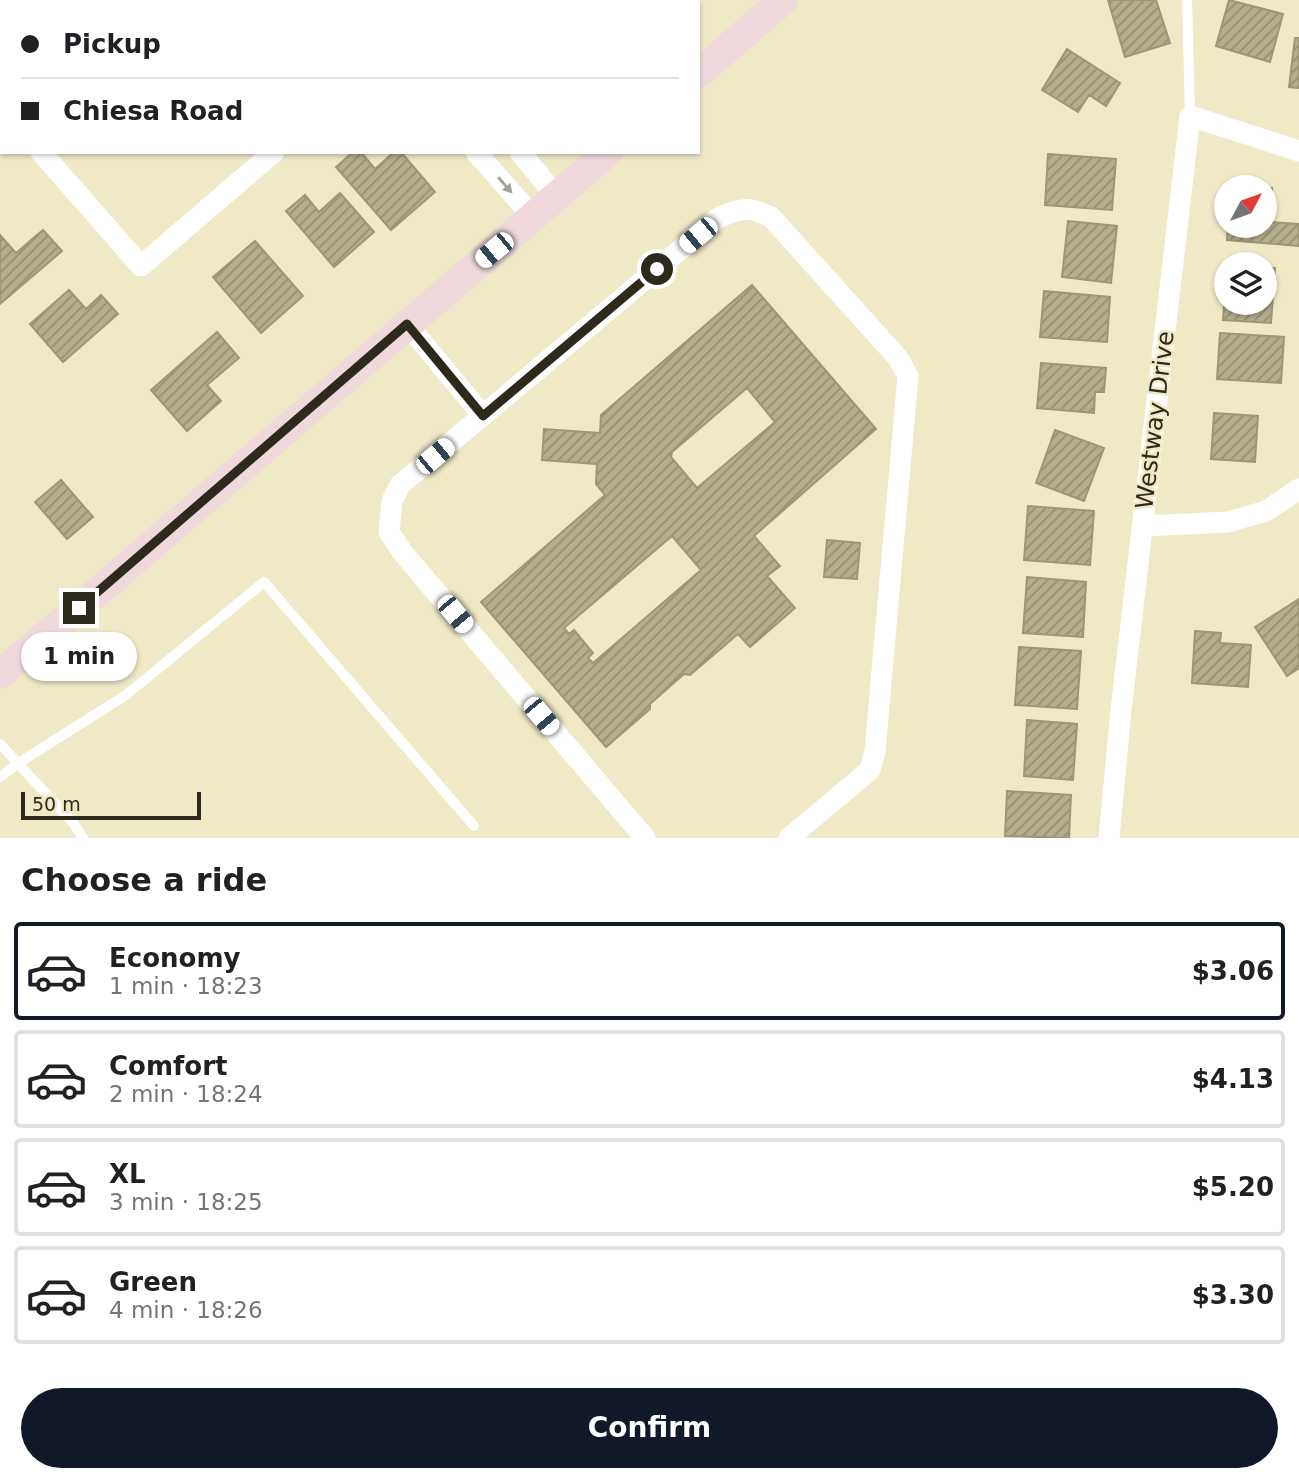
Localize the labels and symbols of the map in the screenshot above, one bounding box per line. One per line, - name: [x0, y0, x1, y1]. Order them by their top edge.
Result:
- north arrow: [1214, 175, 1278, 238]
- one-way arrow: [497, 176, 512, 193]
- car: [676, 213, 721, 257]
- car: [472, 228, 517, 272]
- route start: [641, 253, 673, 285]
- street label: Westway Drive: [1130, 329, 1180, 511]
- car: [413, 434, 458, 478]
- car: [434, 591, 477, 637]
- route end: [63, 592, 95, 624]
- callout: 1 min: [21, 632, 137, 682]
- car: [520, 693, 563, 739]
- scale bar: [21, 789, 201, 821]

